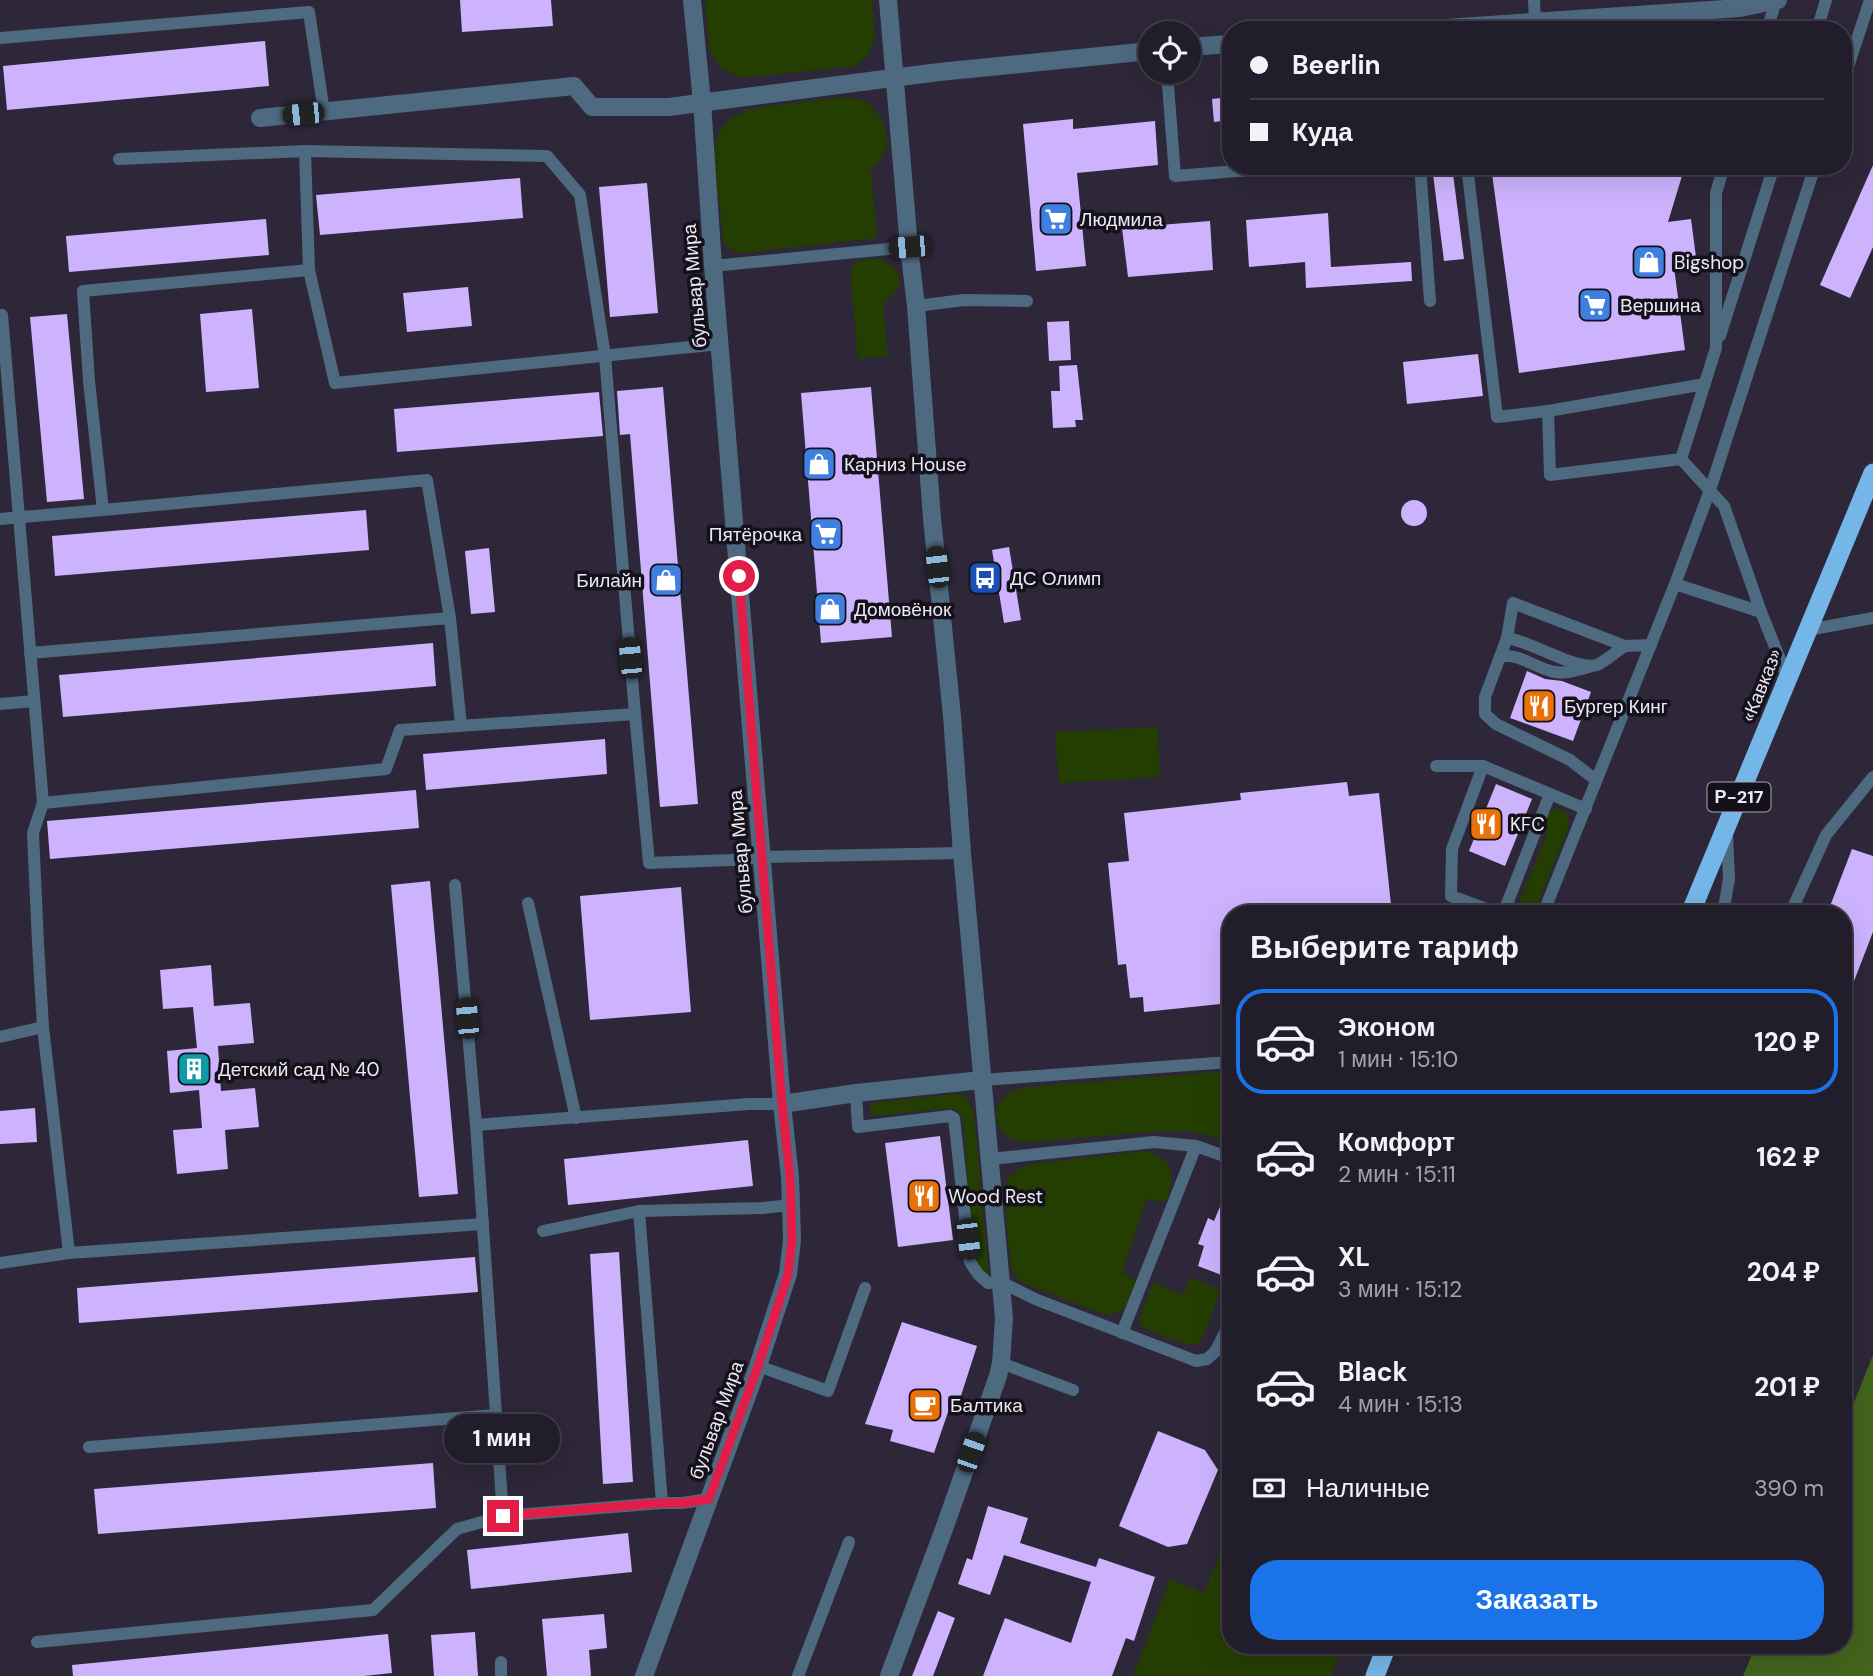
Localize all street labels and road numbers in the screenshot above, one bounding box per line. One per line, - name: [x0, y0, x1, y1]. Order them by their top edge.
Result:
- street label: бульвар Мира: [677, 223, 712, 349]
- street label: «Кавказ»: [1736, 645, 1787, 725]
- road number: Р-217: [1708, 782, 1770, 812]
- street label: бульвар Мира: [723, 789, 758, 915]
- street label: бульвар Мира: [683, 1357, 750, 1483]

